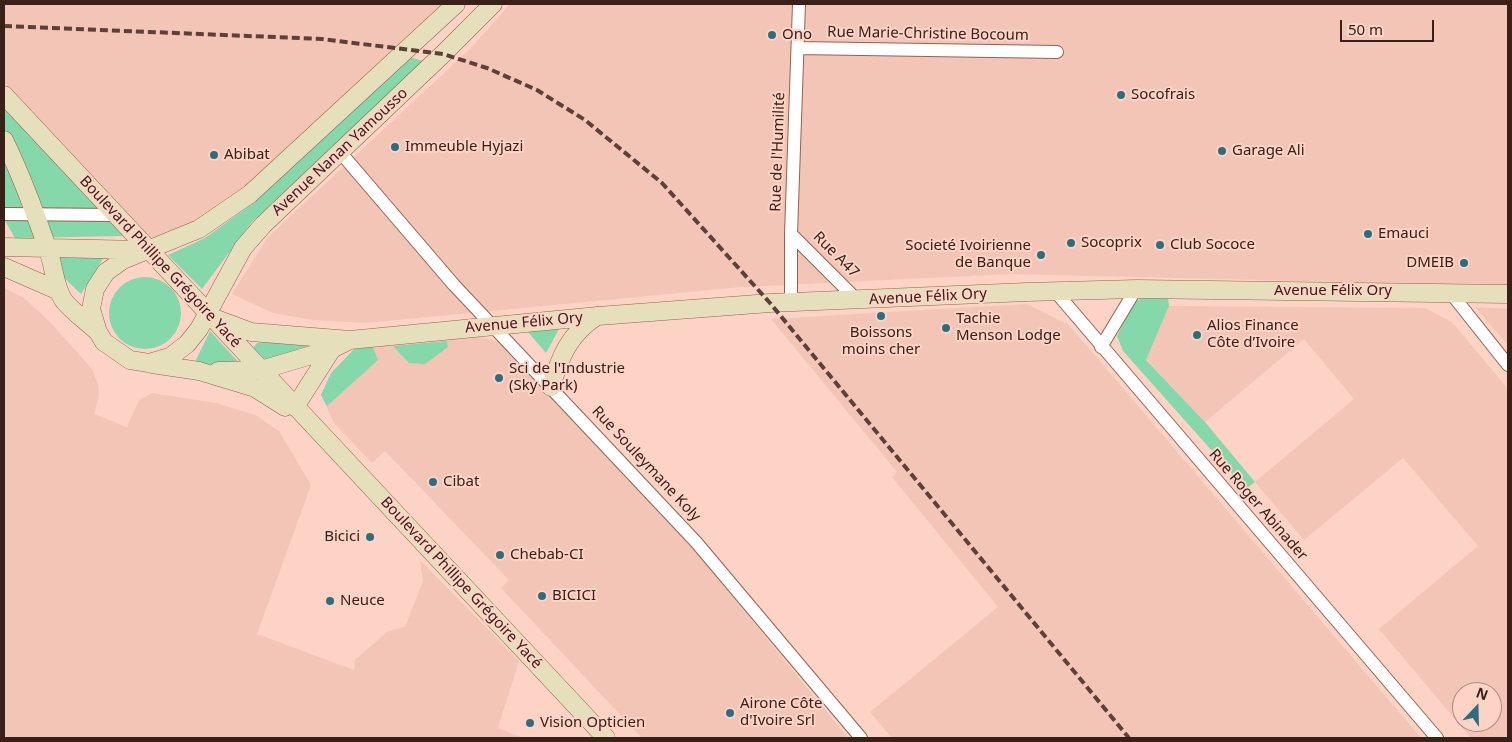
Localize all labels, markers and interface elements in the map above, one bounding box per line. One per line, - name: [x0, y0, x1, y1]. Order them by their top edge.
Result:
- scale bar: [1342, 10, 1436, 42]
- text: 50 m: [1348, 19, 1383, 39]
- street label: Rue Marie-Christine Bocoum: [827, 23, 1029, 45]
- place label: Ono: [782, 26, 812, 44]
- marker: Ono: [766, 29, 778, 41]
- street label: Avenue Nanan Yamousso: [268, 84, 412, 220]
- place label: Socofrais: [1131, 86, 1195, 104]
- marker: Socofrais: [1115, 89, 1127, 101]
- street label: Rue de l'Humilité: [767, 92, 789, 212]
- place label: Immeuble Hyjazi: [405, 138, 523, 156]
- marker: Immeuble Hyjazi: [389, 141, 401, 153]
- place label: Garage Ali: [1232, 142, 1305, 160]
- marker: Garage Ali: [1216, 145, 1228, 157]
- place label: Abibat: [224, 146, 270, 164]
- marker: Abibat: [208, 149, 220, 161]
- street label: Boulevard Phillipe Grégoire Yacé: [76, 172, 244, 352]
- place label: Emauci: [1378, 225, 1429, 243]
- street label: Rue A47: [809, 228, 863, 282]
- marker: Emauci: [1362, 228, 1374, 240]
- place label: Socoprix: [1081, 234, 1142, 252]
- place label: Club Sococe: [1170, 236, 1255, 254]
- place label: Societé Ivoirienne de Banque: [905, 237, 1031, 272]
- marker: Socoprix: [1065, 237, 1077, 249]
- marker: Club Sococe: [1154, 239, 1166, 251]
- marker: Societé Ivoirienne de Banque: [1035, 249, 1047, 261]
- place label: DMEIB: [1406, 254, 1454, 272]
- marker: DMEIB: [1458, 257, 1470, 269]
- street label: Avenue Félix Ory: [1274, 282, 1392, 300]
- street label: Avenue Félix Ory: [869, 285, 987, 309]
- street label: Avenue Félix Ory: [464, 309, 584, 337]
- marker: Boissons moins cher: [875, 310, 887, 322]
- place label: Tachie Menson Lodge: [956, 310, 1061, 345]
- place label: Alios Finance Côte d’Ivoire: [1207, 317, 1299, 352]
- marker: Tachie Menson Lodge: [940, 322, 952, 334]
- place label: Boissons moins cher: [842, 324, 920, 359]
- marker: Alios Finance Côte d’Ivoire: [1191, 329, 1203, 341]
- place label: Sci de l'Industrie (Sky Park): [509, 360, 625, 395]
- marker: Sci de l'Industrie (Sky Park): [493, 372, 505, 384]
- street label: Rue Souleymane Koly: [588, 403, 704, 525]
- street label: Rue Roger Abinader: [1205, 446, 1311, 564]
- place label: Cibat: [443, 473, 479, 491]
- marker: Cibat: [427, 476, 439, 488]
- street label: Boulevard Phillipe Grégoire Yacé: [377, 493, 545, 673]
- place label: Bicici: [324, 528, 360, 546]
- marker: Bicici: [364, 531, 376, 543]
- place label: Chebab-CI: [510, 546, 583, 564]
- marker: Chebab-CI: [494, 549, 506, 561]
- place label: BICICI: [552, 587, 596, 605]
- marker: BICICI: [536, 590, 548, 602]
- place label: Neuce: [340, 592, 385, 610]
- marker: Neuce: [324, 595, 336, 607]
- north arrow: [1452, 682, 1502, 732]
- text: N: [1473, 683, 1491, 704]
- place label: Airone Côte d'Ivoire Srl: [740, 695, 822, 730]
- marker: Airone Côte d'Ivoire Srl: [724, 707, 736, 719]
- place label: Vision Opticien: [540, 714, 645, 732]
- marker: Vision Opticien: [524, 717, 536, 729]

